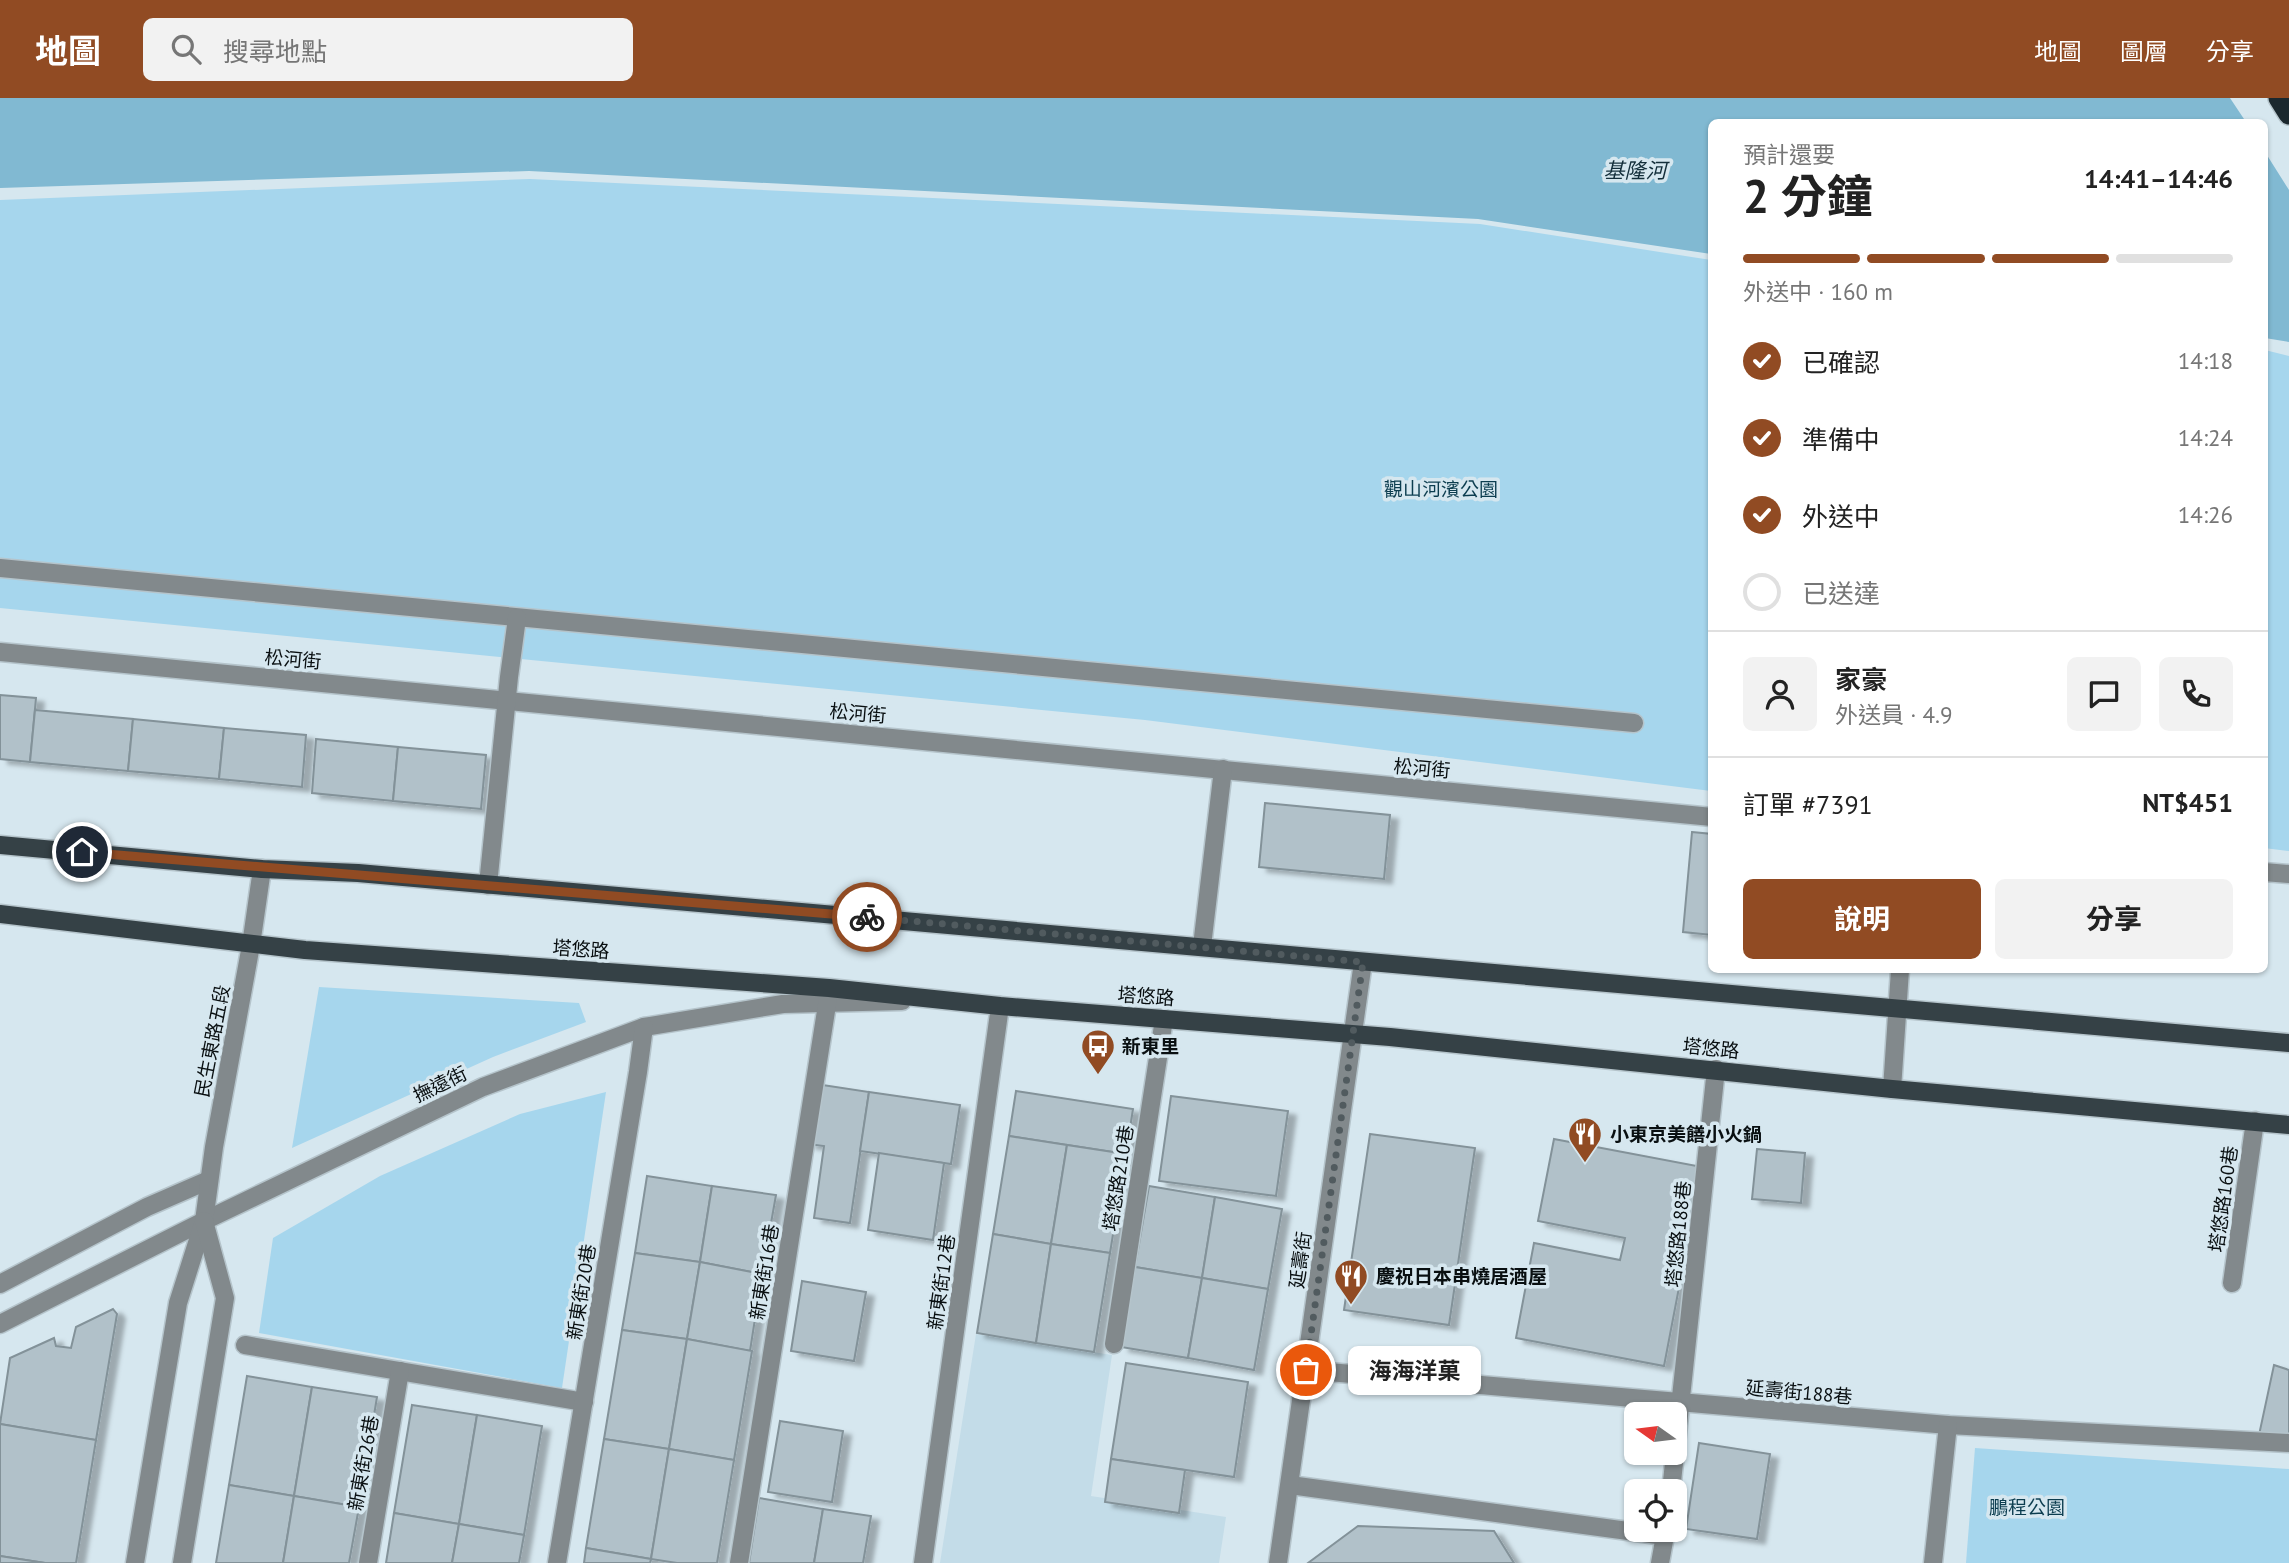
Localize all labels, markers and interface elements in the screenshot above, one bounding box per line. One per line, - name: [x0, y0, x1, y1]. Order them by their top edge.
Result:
- search box: [143, 18, 633, 81]
- text: 地圖: [35, 29, 101, 72]
- icon: search: [167, 30, 205, 68]
- text: 搜尋地點: [223, 35, 327, 68]
- text: 地圖: [2034, 36, 2082, 67]
- text: 圖層: [2120, 36, 2168, 67]
- text: 分享: [2206, 36, 2254, 67]
- text: 預計還要: [1743, 140, 1835, 169]
- water label: 基隆河: [1604, 157, 1670, 184]
- text: 14:41–14:46: [2084, 162, 2233, 195]
- text: 2 分鐘: [1743, 166, 1873, 226]
- text: 外送中 · 160 m: [1743, 277, 1893, 306]
- icon: check: [1743, 342, 1781, 380]
- text: 已確認: [1802, 346, 1880, 379]
- text: 14:18: [2178, 346, 2233, 375]
- icon: check: [1743, 419, 1781, 457]
- text: 準備中: [1802, 423, 1880, 456]
- text: 14:24: [2178, 423, 2233, 452]
- park label: 觀山河濱公園: [1384, 477, 1498, 501]
- icon: check: [1743, 496, 1781, 534]
- text: 外送中: [1802, 500, 1880, 533]
- text: 14:26: [2178, 500, 2233, 529]
- text: 已送達: [1802, 577, 1880, 610]
- street label: 松河街: [264, 645, 322, 673]
- button: person: [1743, 657, 1817, 731]
- button: chat: [2067, 657, 2141, 731]
- button: phone: [2159, 657, 2233, 731]
- text: 家豪: [1835, 663, 1887, 696]
- street label: 松河街: [829, 699, 887, 727]
- text: 外送員 · 4.9: [1835, 700, 1952, 729]
- street label: 松河街: [1393, 754, 1451, 782]
- text: NT$451: [2142, 786, 2233, 819]
- text: 訂單 #7391: [1743, 788, 1873, 821]
- pin: [52, 822, 112, 882]
- icon: home: [63, 833, 101, 871]
- button: 說明: [1743, 879, 1981, 959]
- button: 分享: [1995, 879, 2233, 959]
- courier: [832, 882, 902, 952]
- icon: bike: [848, 898, 886, 936]
- street label: 塔悠路: [552, 935, 610, 963]
- street label: 塔悠路: [1117, 982, 1175, 1010]
- street label: 民生東路五段: [189, 983, 235, 1099]
- bus stop icon: 新東里: [1079, 1027, 1117, 1076]
- street label: 塔悠路: [1681, 1033, 1741, 1063]
- place label: 新東里: [1122, 1034, 1179, 1058]
- street label: 撫遠街: [409, 1061, 471, 1107]
- restaurant icon: 小東京美饍小火鍋: [1566, 1115, 1604, 1164]
- place label: 小東京美饍小火鍋: [1610, 1122, 1762, 1146]
- street label: 塔悠路210巷: [1098, 1123, 1138, 1233]
- street label: 塔悠路160巷: [2204, 1144, 2242, 1254]
- street label: 塔悠路188巷: [1660, 1179, 1696, 1289]
- street label: 新東街16巷: [745, 1222, 783, 1322]
- street label: 延壽街: [1284, 1230, 1316, 1290]
- street label: 新東街12巷: [922, 1232, 960, 1332]
- street label: 新東街20巷: [562, 1242, 600, 1342]
- restaurant icon: 慶祝日本串燒居酒屋: [1332, 1257, 1370, 1306]
- place label: 慶祝日本串燒居酒屋: [1376, 1264, 1547, 1288]
- pin: [1276, 1340, 1336, 1400]
- callout: 海海洋菓: [1348, 1346, 1481, 1394]
- icon: bag: [1287, 1351, 1325, 1389]
- text: 海海洋菓: [1369, 1356, 1461, 1385]
- street label: 延壽街188巷: [1745, 1375, 1853, 1409]
- north arrow: [1624, 1402, 1687, 1465]
- map controls: [1624, 1402, 1687, 1542]
- street label: 新東街26巷: [343, 1413, 383, 1513]
- button: locate: [1624, 1479, 1687, 1542]
- park label: 鵬程公園: [1989, 1495, 2065, 1519]

